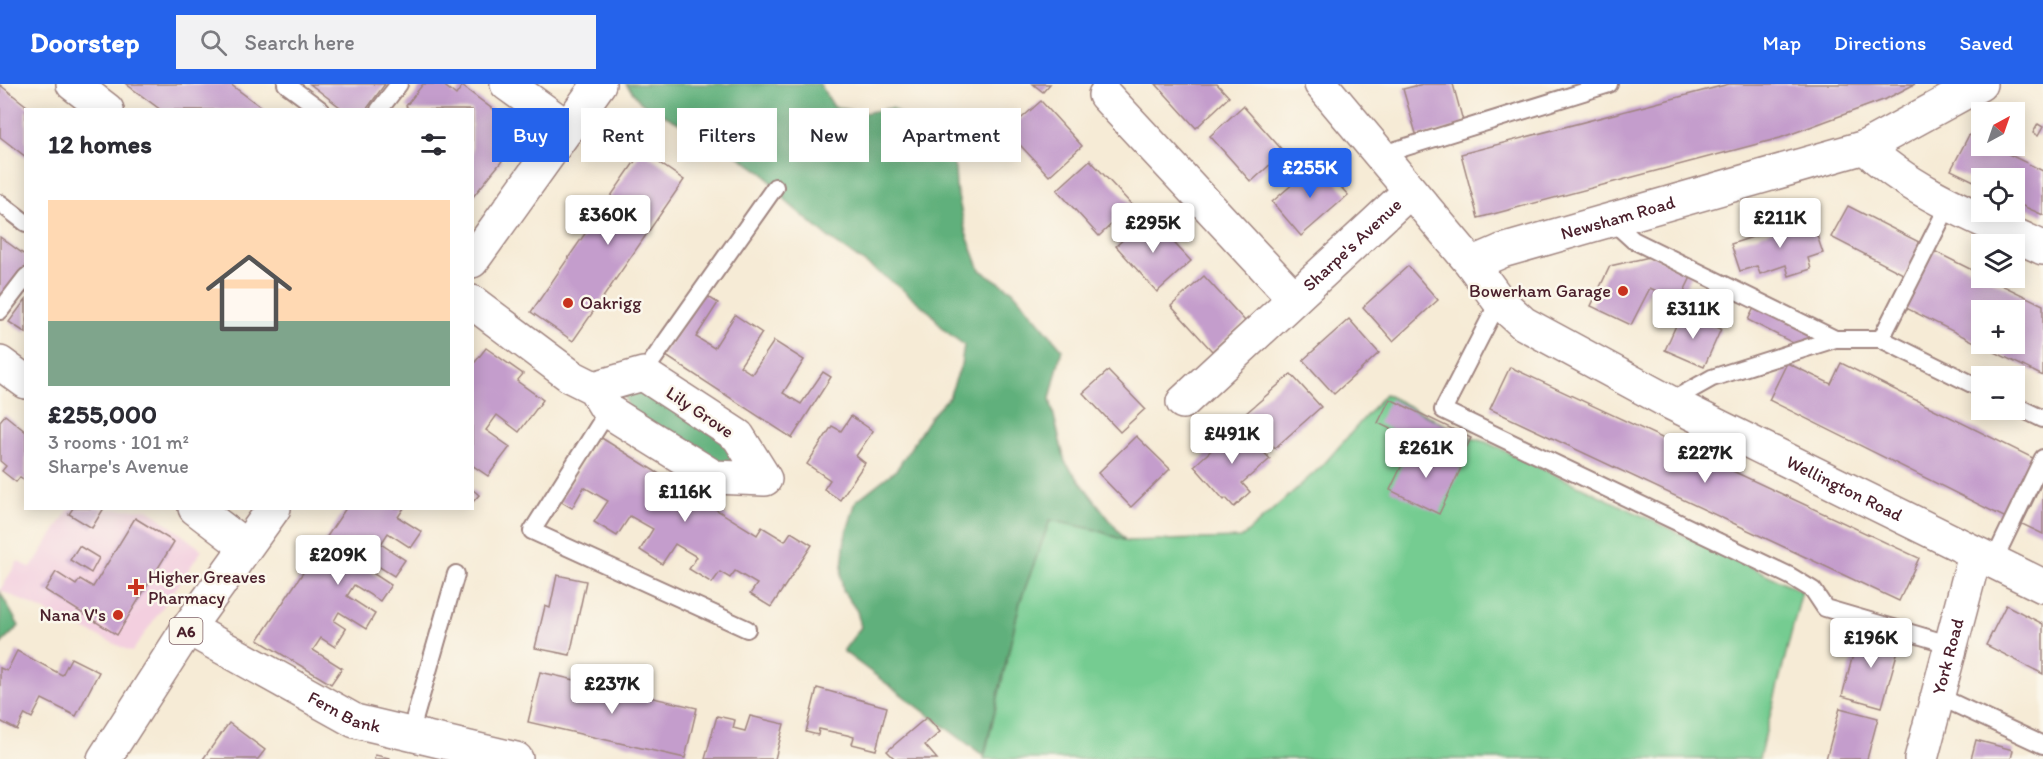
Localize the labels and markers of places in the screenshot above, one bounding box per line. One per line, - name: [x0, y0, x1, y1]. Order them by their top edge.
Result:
- pin: £255K: [1268, 148, 1352, 199]
- pin: £360K: [566, 195, 650, 246]
- pin: £211K: [1738, 198, 1822, 249]
- pin: £295K: [1111, 203, 1195, 254]
- place label: Bowerham Garage: [1469, 280, 1611, 302]
- marker: Bowerham Garage: [1616, 284, 1630, 298]
- pin: £311K: [1651, 289, 1735, 340]
- place label: Oakrigg: [580, 292, 642, 314]
- marker: Oakrigg: [561, 296, 575, 310]
- pin: £491K: [1190, 414, 1274, 465]
- pin: £261K: [1384, 428, 1468, 479]
- pin: £227K: [1663, 433, 1747, 484]
- pin: £116K: [643, 472, 727, 523]
- pin: £209K: [296, 535, 380, 586]
- place label: Higher Greaves Pharmacy: [148, 566, 266, 609]
- marker: Higher Greaves Pharmacy: [129, 580, 143, 594]
- place label: Nana V's: [39, 604, 106, 626]
- marker: Nana V's: [111, 608, 125, 622]
- pin: £196K: [1829, 618, 1913, 669]
- pin: £237K: [570, 664, 654, 715]

